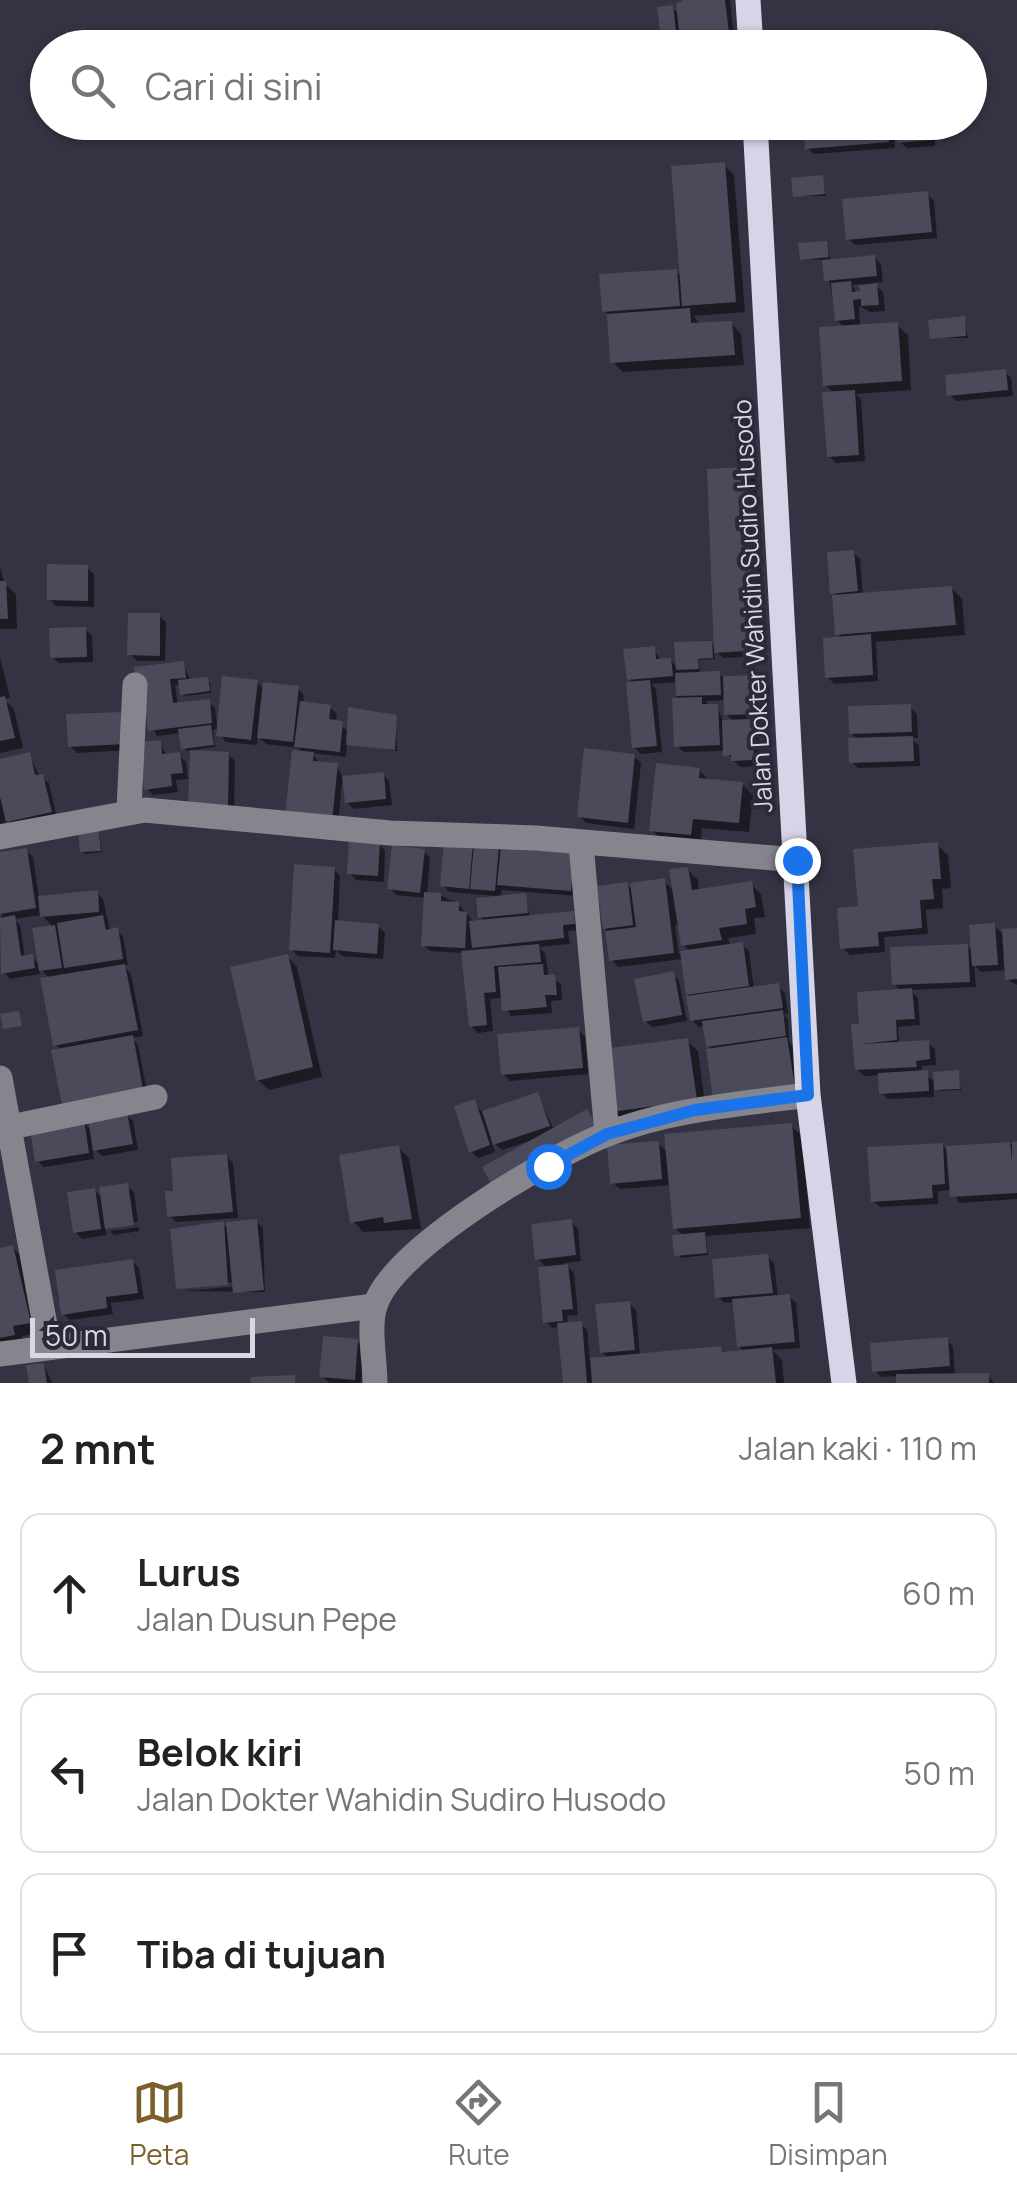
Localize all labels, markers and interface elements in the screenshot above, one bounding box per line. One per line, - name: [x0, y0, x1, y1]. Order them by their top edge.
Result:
- search box: [30, 30, 987, 140]
- icon: search: [65, 58, 120, 113]
- text: Cari di sini: [145, 59, 323, 111]
- street label: Jalan Dokter Wahidin Sudiro Husodo: [724, 399, 780, 813]
- route end: [775, 838, 821, 884]
- route start: [526, 1144, 572, 1190]
- scale bar: [30, 1313, 255, 1358]
- text: 50 m: [45, 1316, 108, 1354]
- text: 2 mnt: [40, 1419, 156, 1477]
- text: Jalan kaki · 110 m: [739, 1426, 977, 1470]
- text: Lurus: [137, 1545, 241, 1597]
- icon: ahead: [42, 1566, 97, 1621]
- text: 60 m: [902, 1571, 975, 1615]
- text: Jalan Dusun Pepe: [137, 1597, 397, 1641]
- text: Belok kiri: [137, 1725, 303, 1777]
- icon: left: [42, 1746, 97, 1801]
- text: 50 m: [903, 1751, 975, 1795]
- text: Jalan Dokter Wahidin Sudiro Husodo: [137, 1777, 666, 1821]
- icon: arrive: [42, 1926, 97, 1981]
- text: Tiba di tujuan: [137, 1927, 386, 1979]
- tab: Peta: [129, 2075, 189, 2173]
- tab: Rute: [448, 2075, 510, 2173]
- tab: Disimpan: [768, 2075, 888, 2173]

